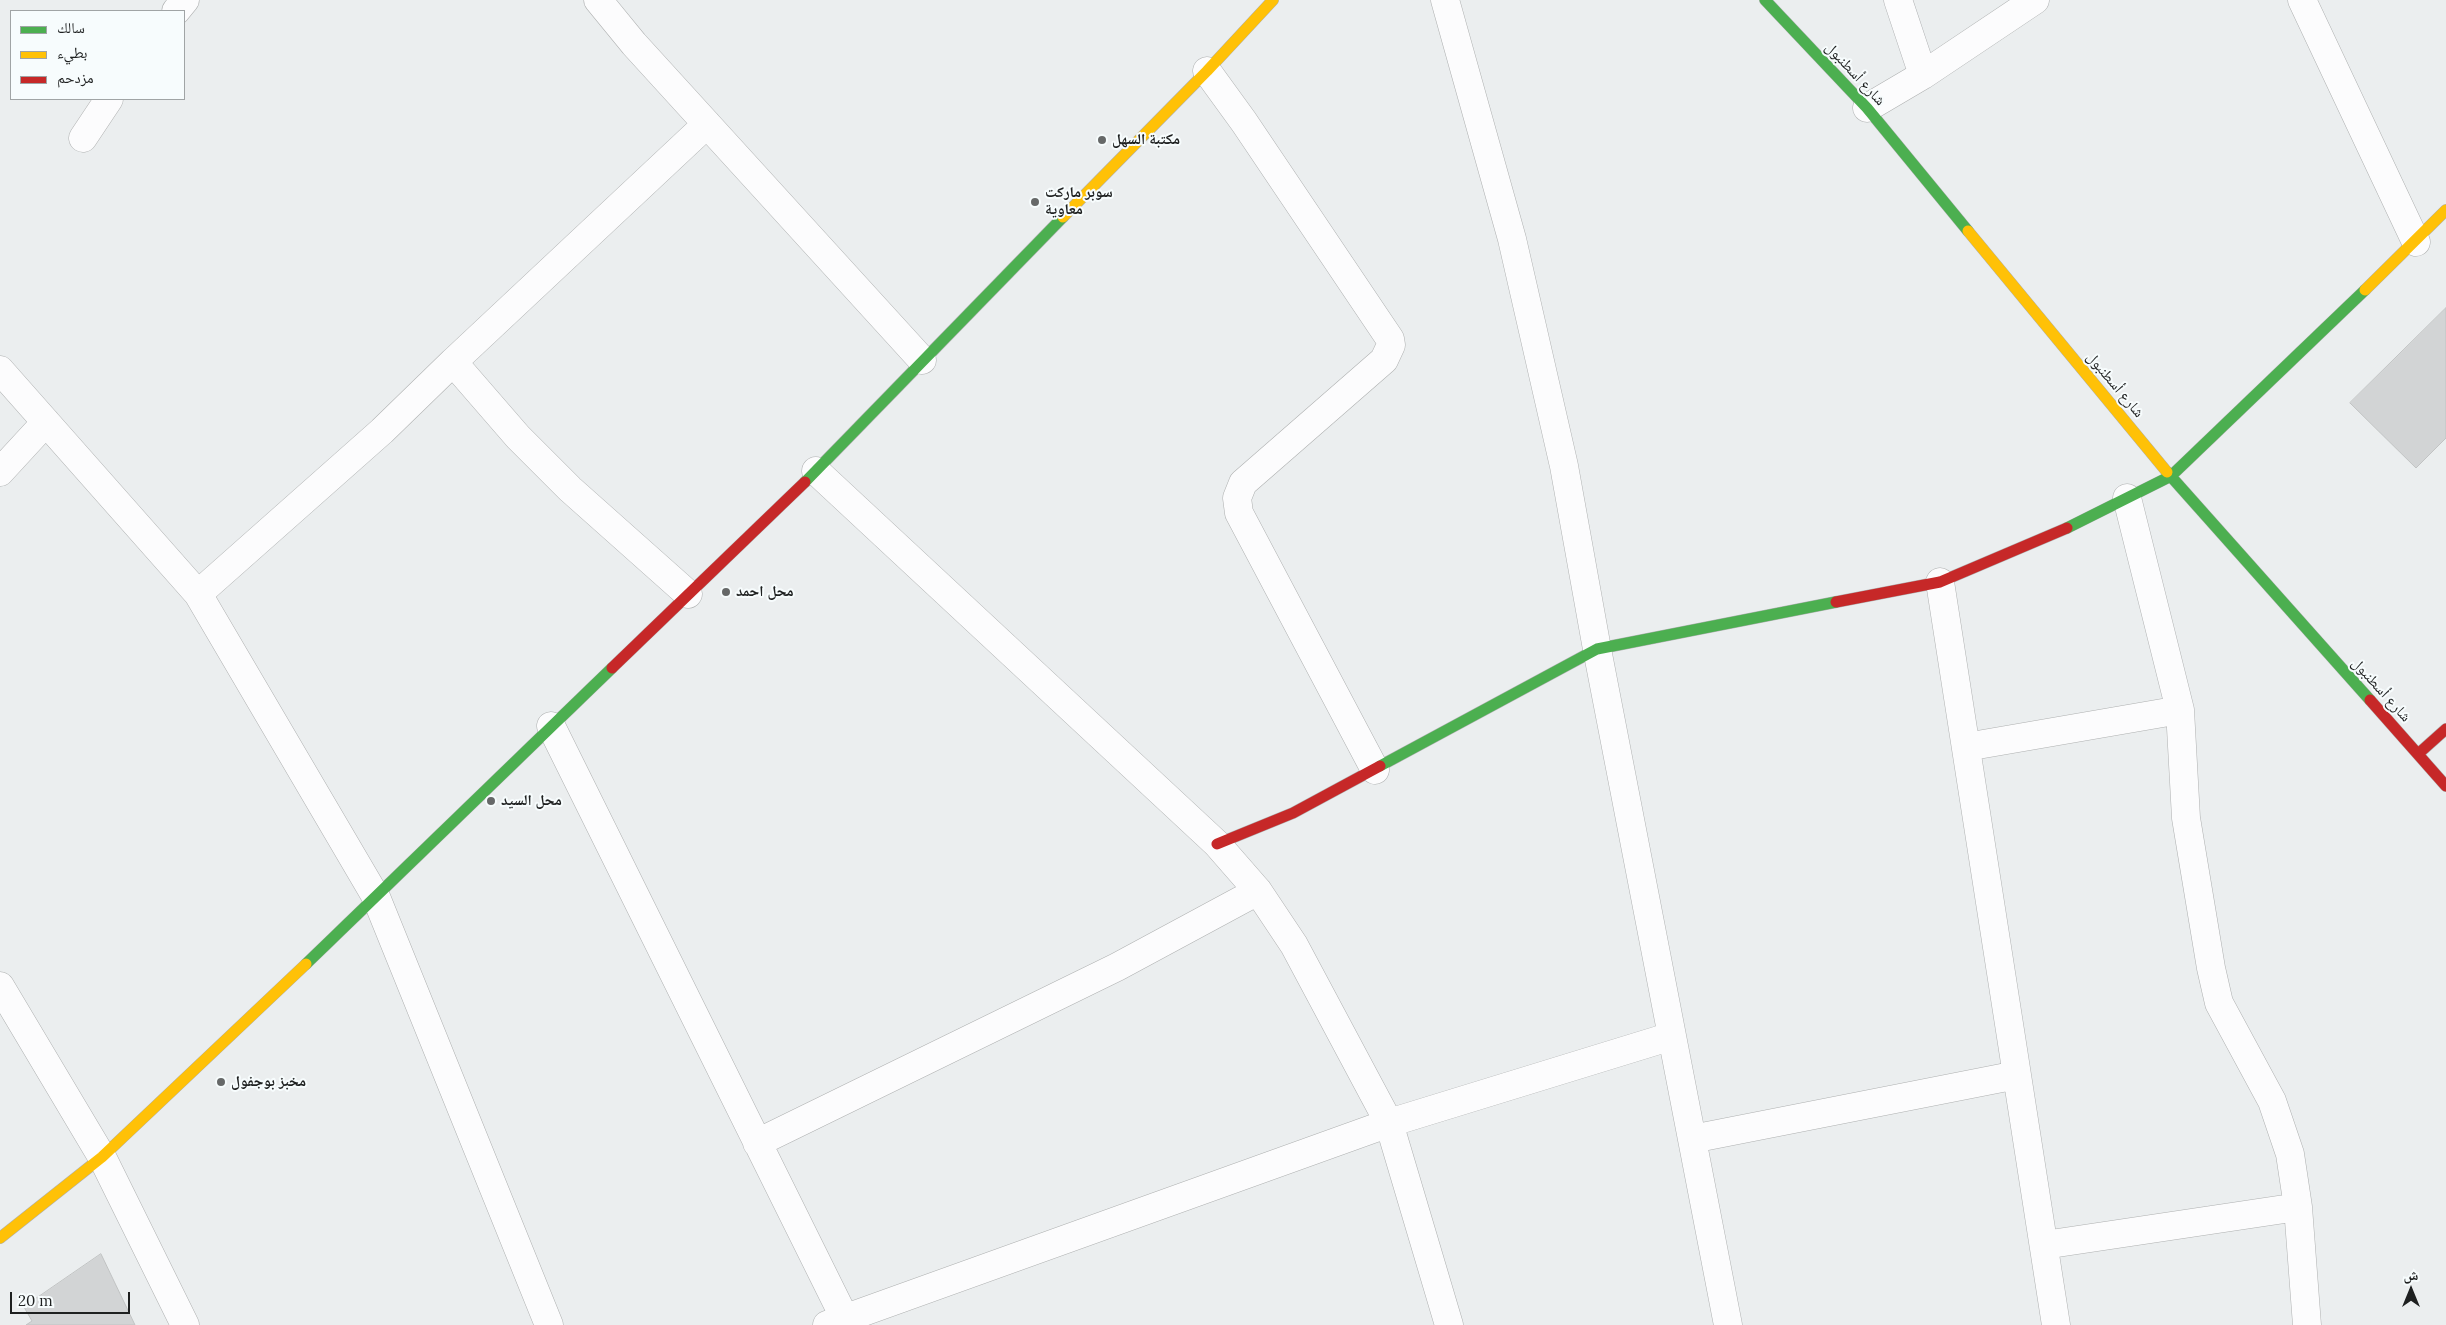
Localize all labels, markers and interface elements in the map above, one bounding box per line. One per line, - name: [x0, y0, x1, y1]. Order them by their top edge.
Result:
- legend: [10, 10, 185, 100]
- text: سالك: [57, 18, 85, 37]
- street label: شارع أسطنبول: [1821, 39, 1889, 109]
- text: بطيء: [57, 43, 87, 62]
- text: مزدحم: [57, 68, 94, 87]
- place label: مكتبة السهل: [1112, 131, 1180, 149]
- marker: مكتبة السهل: [1096, 134, 1108, 146]
- place label: سوبر ماركت معاوية: [1045, 184, 1113, 219]
- marker: سوبر ماركت معاوية: [1029, 196, 1041, 208]
- street label: شارع أسطنبول: [2082, 349, 2148, 421]
- place label: محل احمد: [736, 583, 794, 601]
- marker: محل احمد: [720, 586, 732, 598]
- street label: شارع أسطنبول: [2348, 654, 2414, 726]
- place label: محل السيد: [501, 792, 562, 810]
- marker: محل السيد: [485, 795, 497, 807]
- place label: مخبز بوجفول: [231, 1073, 306, 1091]
- marker: مخبز بوجفول: [215, 1076, 227, 1088]
- north arrow: [2386, 1265, 2436, 1315]
- text: ش: [2404, 1266, 2418, 1284]
- scale bar: [12, 1282, 132, 1314]
- text: 20 m: [18, 1291, 53, 1310]

